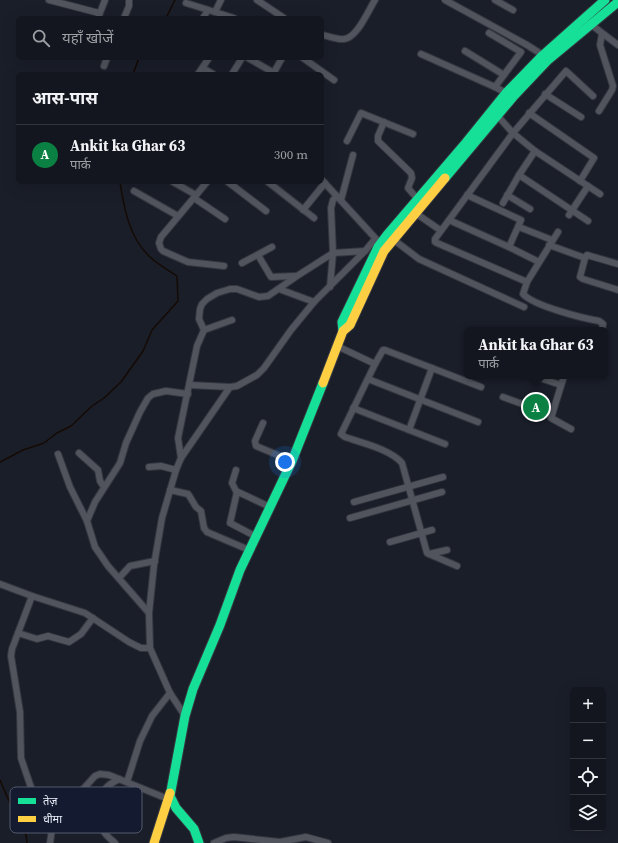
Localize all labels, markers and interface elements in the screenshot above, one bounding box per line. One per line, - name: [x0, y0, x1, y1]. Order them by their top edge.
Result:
- search box: [16, 16, 324, 60]
- icon: search: [30, 27, 52, 49]
- text: यहाँ खोजें: [62, 27, 113, 48]
- text: आस-पास: [32, 86, 98, 110]
- text: Ankit ka Ghar 63: [70, 135, 185, 156]
- text: A: [41, 146, 49, 163]
- text: 300 m: [274, 146, 308, 163]
- text: पार्क: [70, 156, 91, 173]
- popup: [464, 327, 608, 379]
- text: Ankit ka Ghar 63: [478, 334, 594, 355]
- text: पार्क: [478, 355, 499, 372]
- pin: A: [523, 392, 549, 422]
- your location: [275, 452, 295, 472]
- map controls: [570, 687, 606, 831]
- button: +: [570, 687, 606, 723]
- button: −: [570, 723, 606, 759]
- button: locate: [570, 759, 606, 795]
- legend: [10, 787, 142, 833]
- text: तेज़: [43, 794, 58, 809]
- button: layers: [570, 795, 606, 831]
- text: धीमा: [43, 812, 62, 827]

